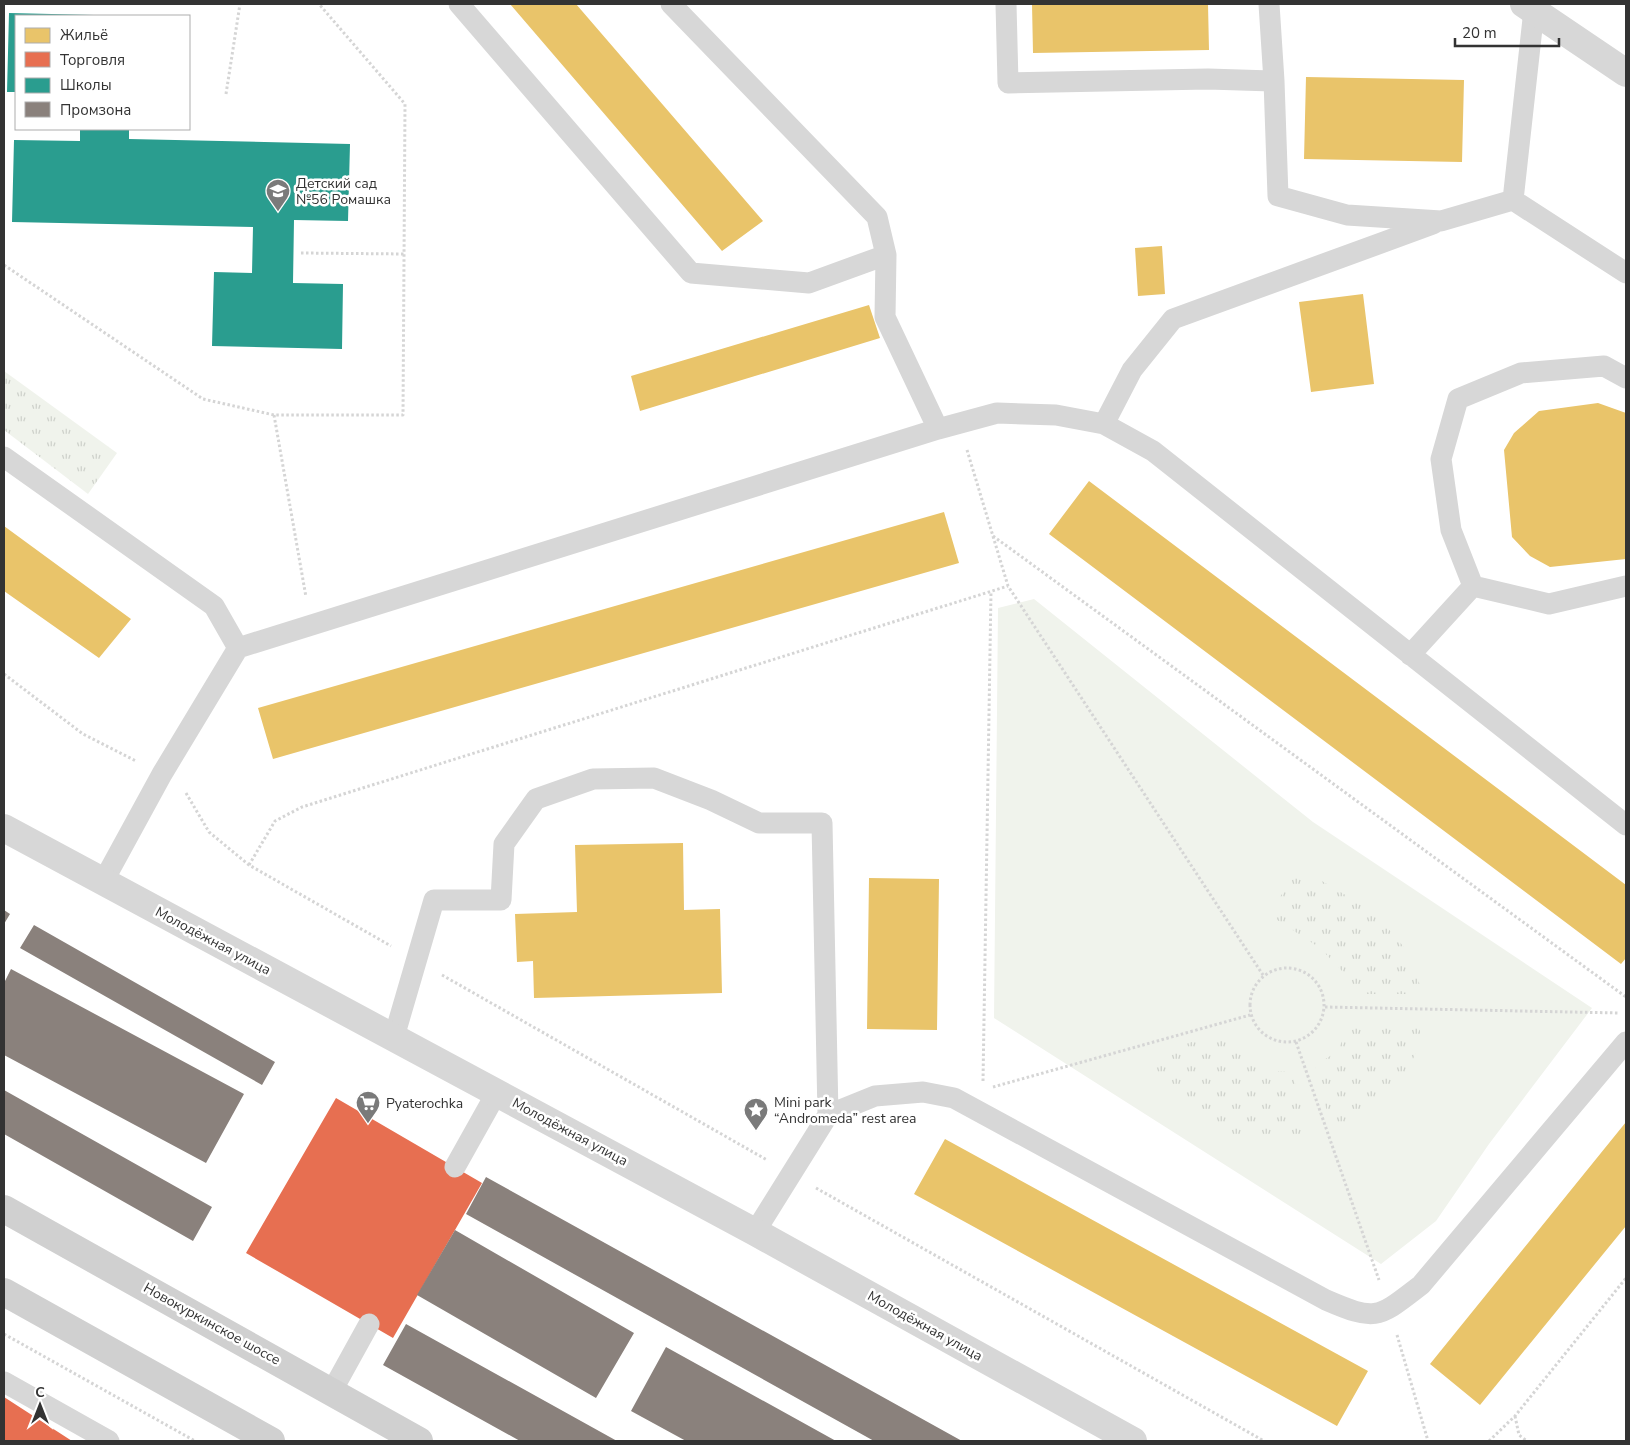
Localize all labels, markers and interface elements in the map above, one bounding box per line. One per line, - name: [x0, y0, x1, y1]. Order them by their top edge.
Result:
- legend: [15, 15, 190, 130]
- scale bar: [1455, 15, 1559, 47]
- text: 20 m: [1462, 23, 1497, 43]
- text: Жильё: [60, 25, 108, 45]
- text: Торговля: [60, 50, 125, 70]
- text: Школы: [60, 75, 112, 95]
- text: Промзона: [60, 100, 131, 120]
- place label: Детский сад №56 Ромашка: [296, 174, 391, 209]
- school or university icon: Детский сад №56 Ромашка: [265, 178, 291, 212]
- street label: Молодёжная улица: [152, 902, 274, 980]
- supermarket icon: Pyaterochka: [355, 1090, 381, 1124]
- street label: Молодёжная улица: [509, 1093, 631, 1171]
- place label: Mini park “Andromeda” rest area: [774, 1093, 916, 1128]
- place label: Pyaterochka: [386, 1094, 463, 1113]
- place icon: Mini park “Andromeda” rest area: [743, 1097, 769, 1131]
- street label: Новокуркинское шоссе: [140, 1278, 284, 1370]
- street label: Молодёжная улица: [864, 1287, 986, 1365]
- north arrow: [15, 1380, 65, 1430]
- text: С: [35, 1383, 45, 1402]

